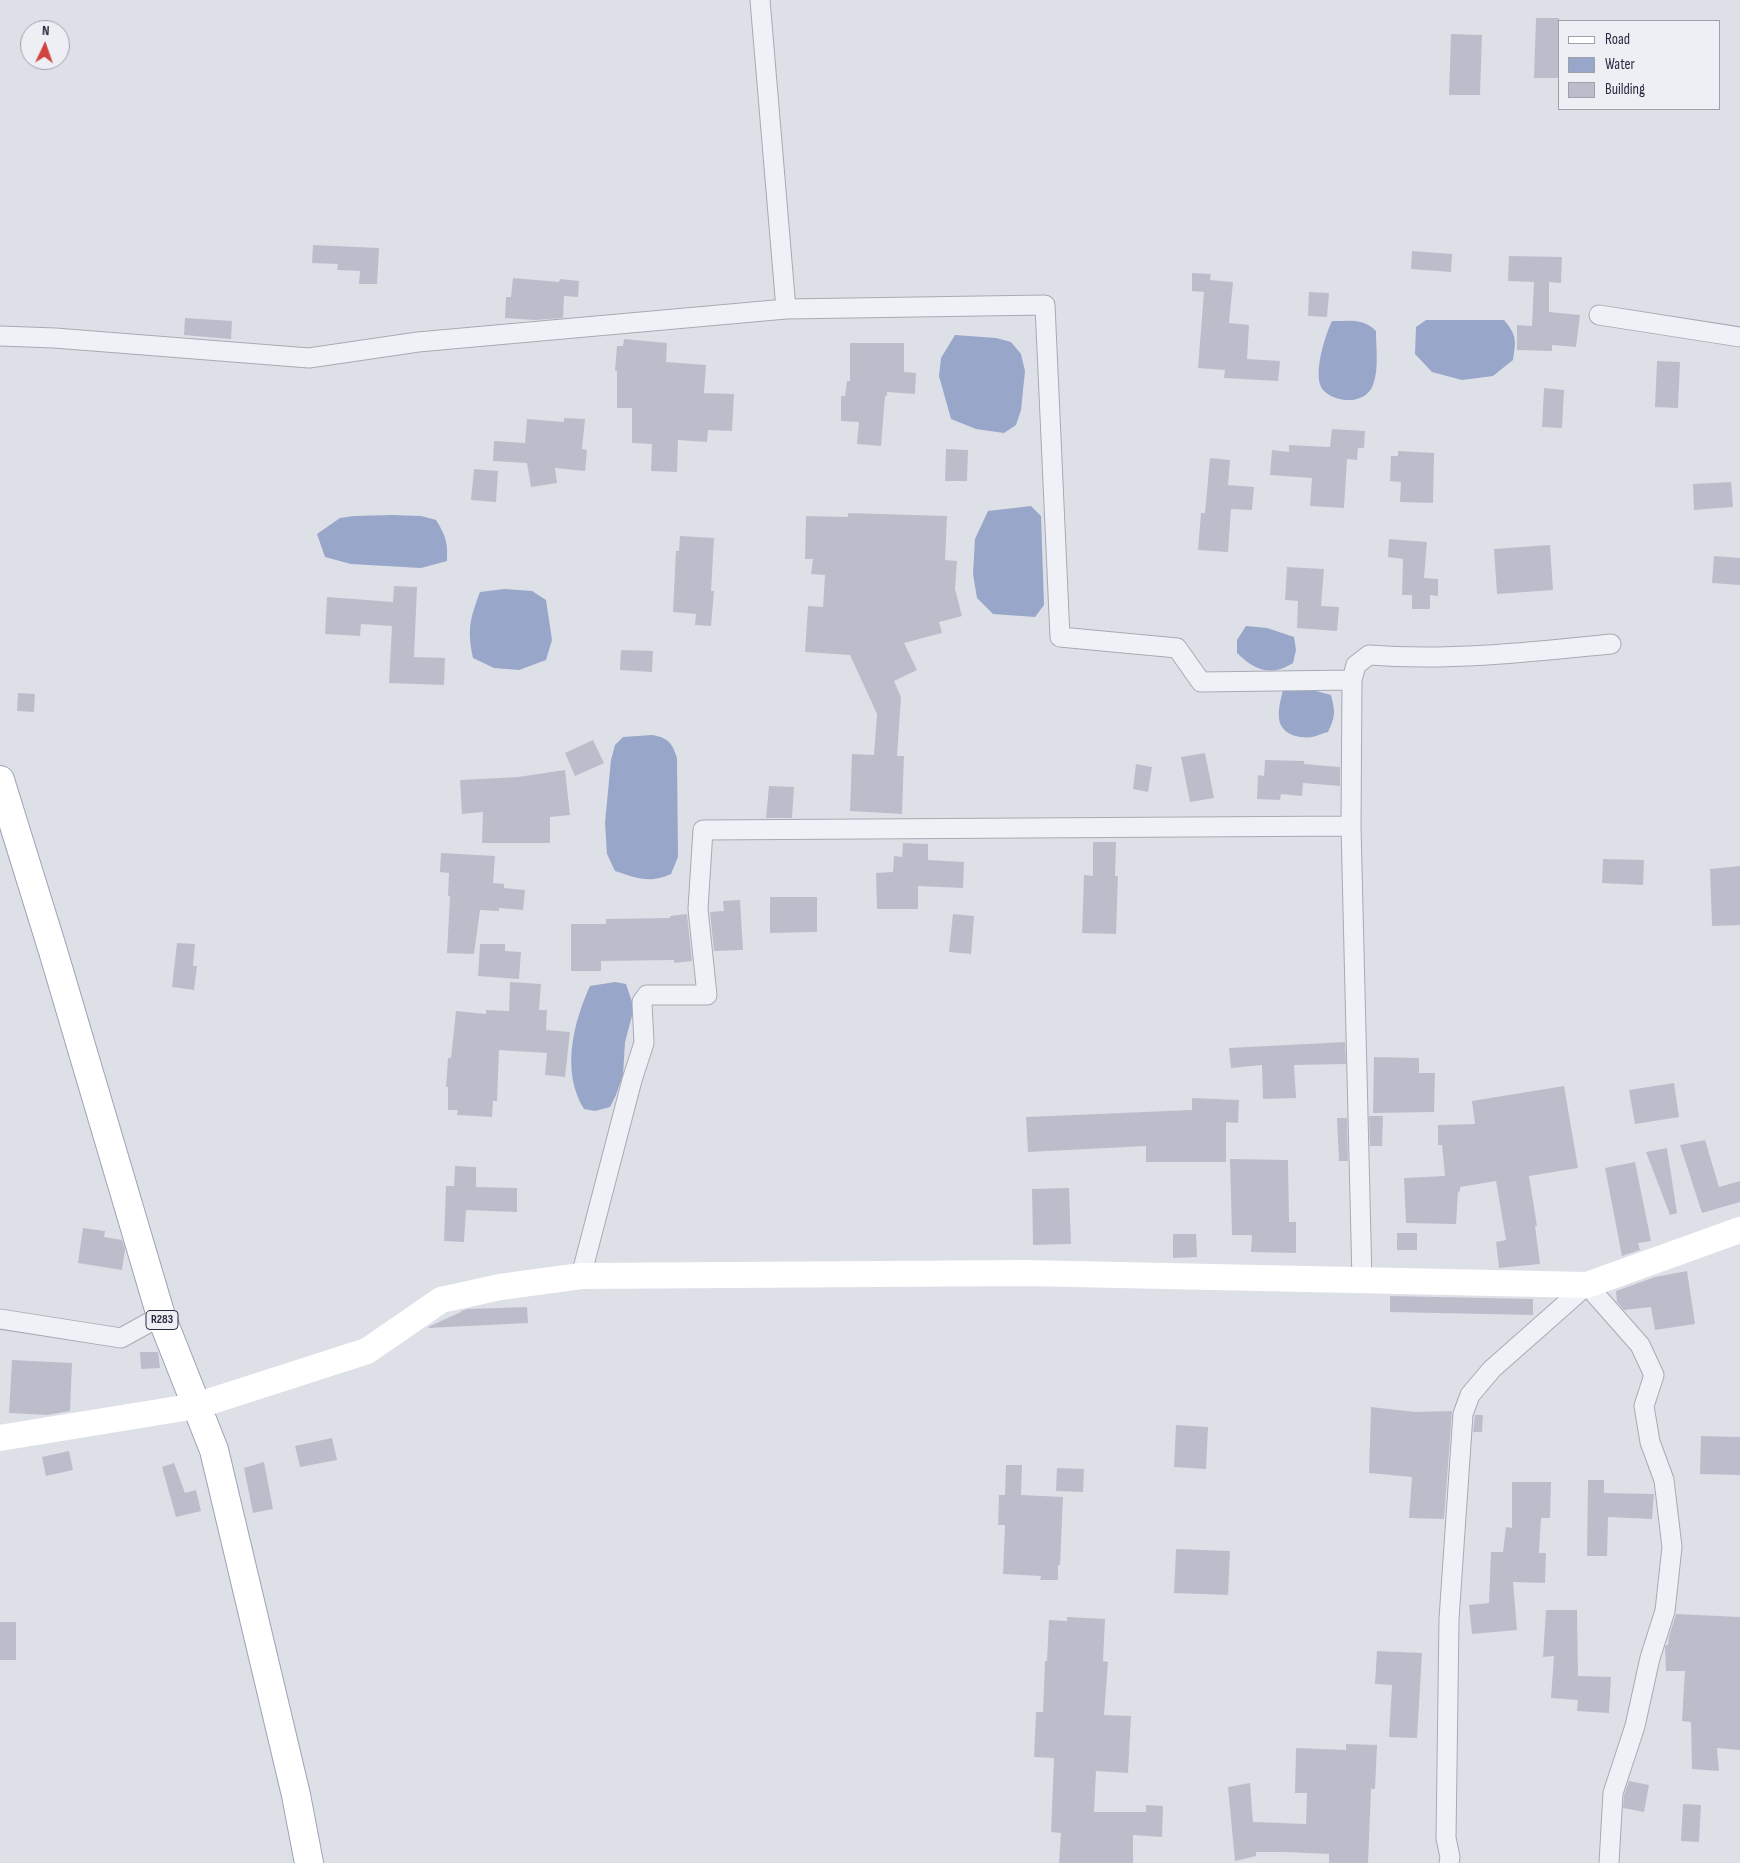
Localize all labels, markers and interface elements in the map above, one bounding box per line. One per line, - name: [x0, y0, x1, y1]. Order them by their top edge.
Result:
- north arrow: [20, 20, 70, 70]
- legend: [1558, 20, 1720, 110]
- text: N: [42, 22, 50, 39]
- text: Road: [1605, 30, 1630, 49]
- text: Water: [1605, 55, 1635, 74]
- text: Building: [1605, 80, 1645, 99]
- road number: R283: [146, 1310, 178, 1330]

